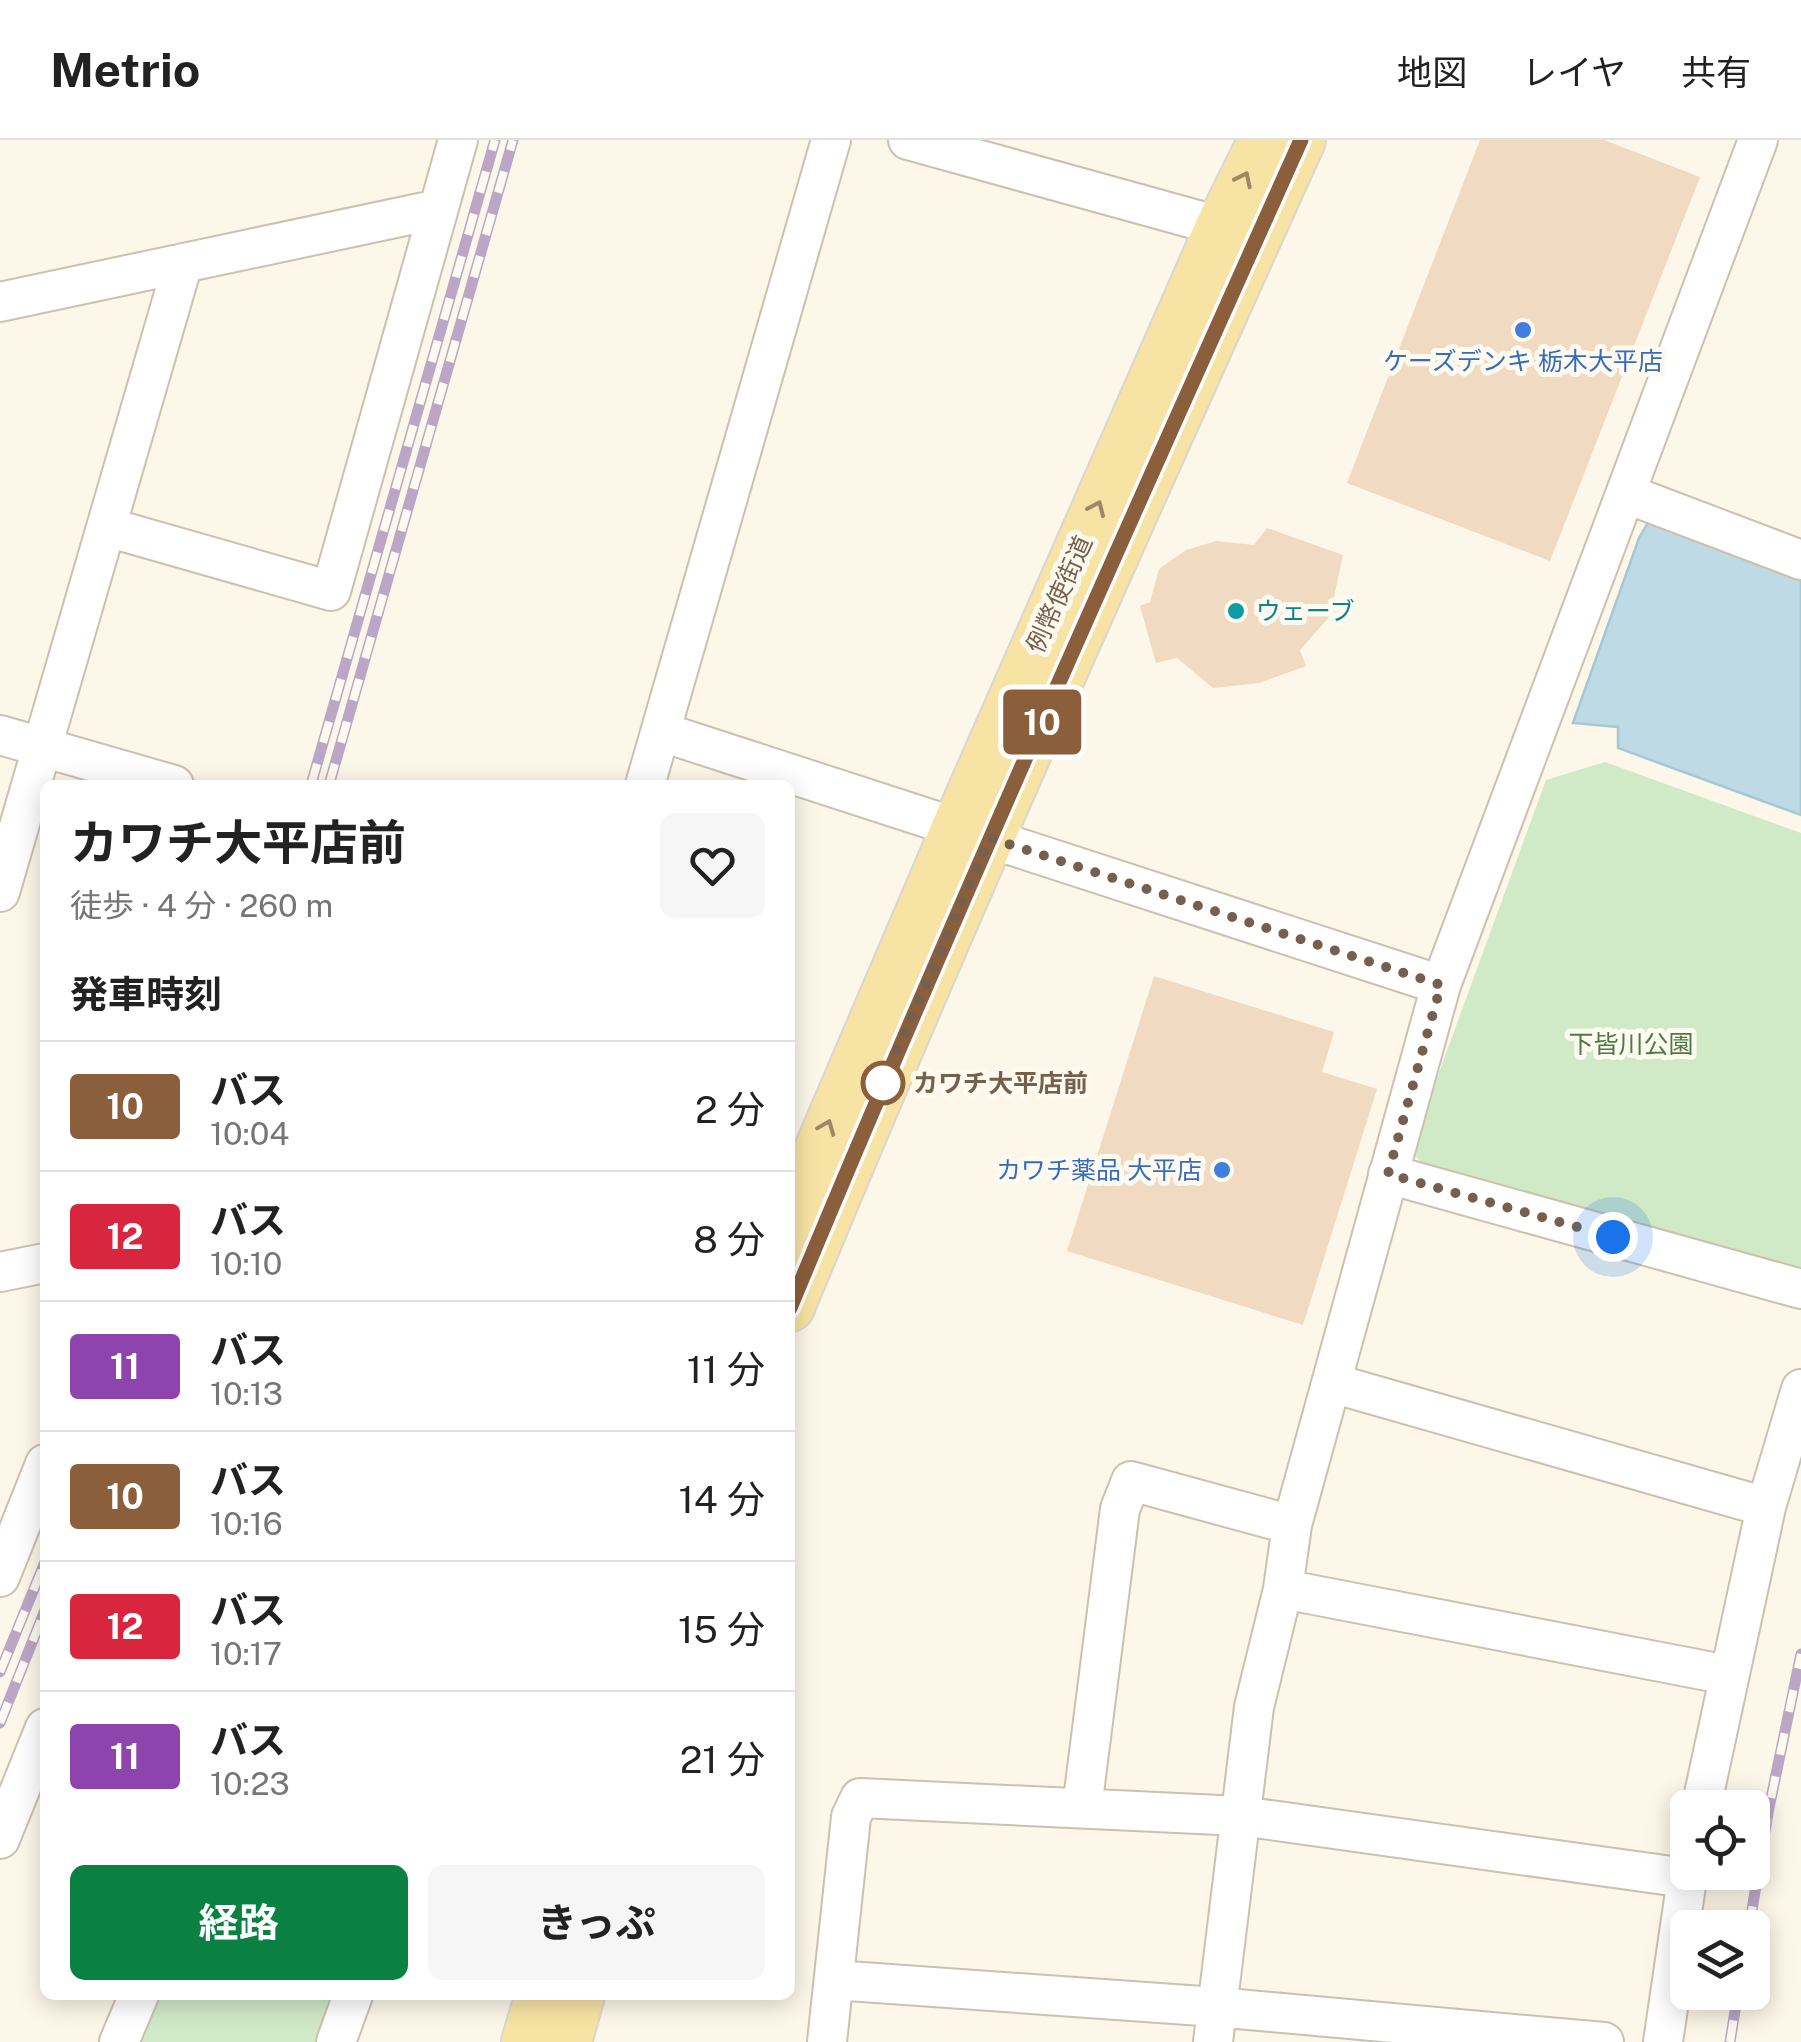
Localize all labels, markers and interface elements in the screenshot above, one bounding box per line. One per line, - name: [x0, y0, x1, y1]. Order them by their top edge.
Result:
- text: Metrio: [50, 41, 200, 98]
- text: 地図: [1397, 52, 1467, 93]
- text: レイヤ: [1522, 52, 1626, 93]
- text: 共有: [1681, 52, 1751, 93]
- one-way arrow: [1231, 172, 1251, 190]
- marker: ケーズデンキ 栃木大平店: [1512, 319, 1534, 341]
- place label: ケーズデンキ 栃木大平店: [1383, 346, 1663, 376]
- one-way arrow: [1085, 500, 1105, 518]
- street label: 例幣使街道: [1020, 531, 1098, 657]
- place label: ウェーブ: [1256, 596, 1355, 626]
- marker: ウェーブ: [1225, 600, 1247, 622]
- line badge: 10: [997, 690, 1087, 754]
- text: 10: [1023, 702, 1061, 743]
- button: heart: [660, 813, 765, 918]
- text: カワチ大平店前: [70, 814, 406, 871]
- text: 徒歩 · 4 分 · 260 m: [70, 887, 333, 924]
- text: 発車時刻: [70, 972, 222, 1017]
- park label: 下皆川公園: [1568, 1029, 1694, 1059]
- marker: カワチ大平店前: [862, 1062, 904, 1104]
- text: バス: [210, 1068, 286, 1113]
- place label: カワチ大平店前: [913, 1068, 1088, 1098]
- text: 10: [106, 1086, 144, 1127]
- text: 2 分: [695, 1087, 765, 1132]
- text: 10:04: [210, 1115, 289, 1152]
- one-way arrow: [816, 1119, 836, 1137]
- place label: カワチ薬品 大平店: [996, 1155, 1202, 1185]
- marker: カワチ薬品 大平店: [1211, 1159, 1233, 1181]
- text: バス: [210, 1198, 286, 1243]
- your location: [1588, 1212, 1638, 1262]
- text: 12: [106, 1216, 144, 1257]
- text: 8 分: [693, 1217, 765, 1262]
- text: 10:10: [210, 1245, 282, 1282]
- text: バス: [210, 1328, 286, 1373]
- text: 11: [110, 1346, 140, 1387]
- text: 11 分: [687, 1347, 765, 1392]
- text: 10:13: [210, 1375, 283, 1412]
- text: バス: [210, 1458, 286, 1503]
- text: 10: [106, 1476, 144, 1517]
- text: 14 分: [678, 1477, 765, 1522]
- text: 10:16: [210, 1505, 283, 1542]
- text: バス: [210, 1588, 286, 1633]
- text: 12: [106, 1606, 144, 1647]
- text: 15 分: [678, 1607, 765, 1652]
- text: 10:17: [210, 1635, 282, 1672]
- text: バス: [210, 1718, 286, 1763]
- text: 11: [110, 1736, 140, 1777]
- text: 21 分: [680, 1737, 765, 1782]
- text: 10:23: [210, 1765, 290, 1802]
- map controls: [1670, 1790, 1770, 2010]
- button: locate: [1670, 1790, 1770, 1890]
- button: 経路: [70, 1865, 408, 1980]
- button: きっぷ: [428, 1865, 765, 1980]
- button: layers: [1670, 1910, 1770, 2010]

